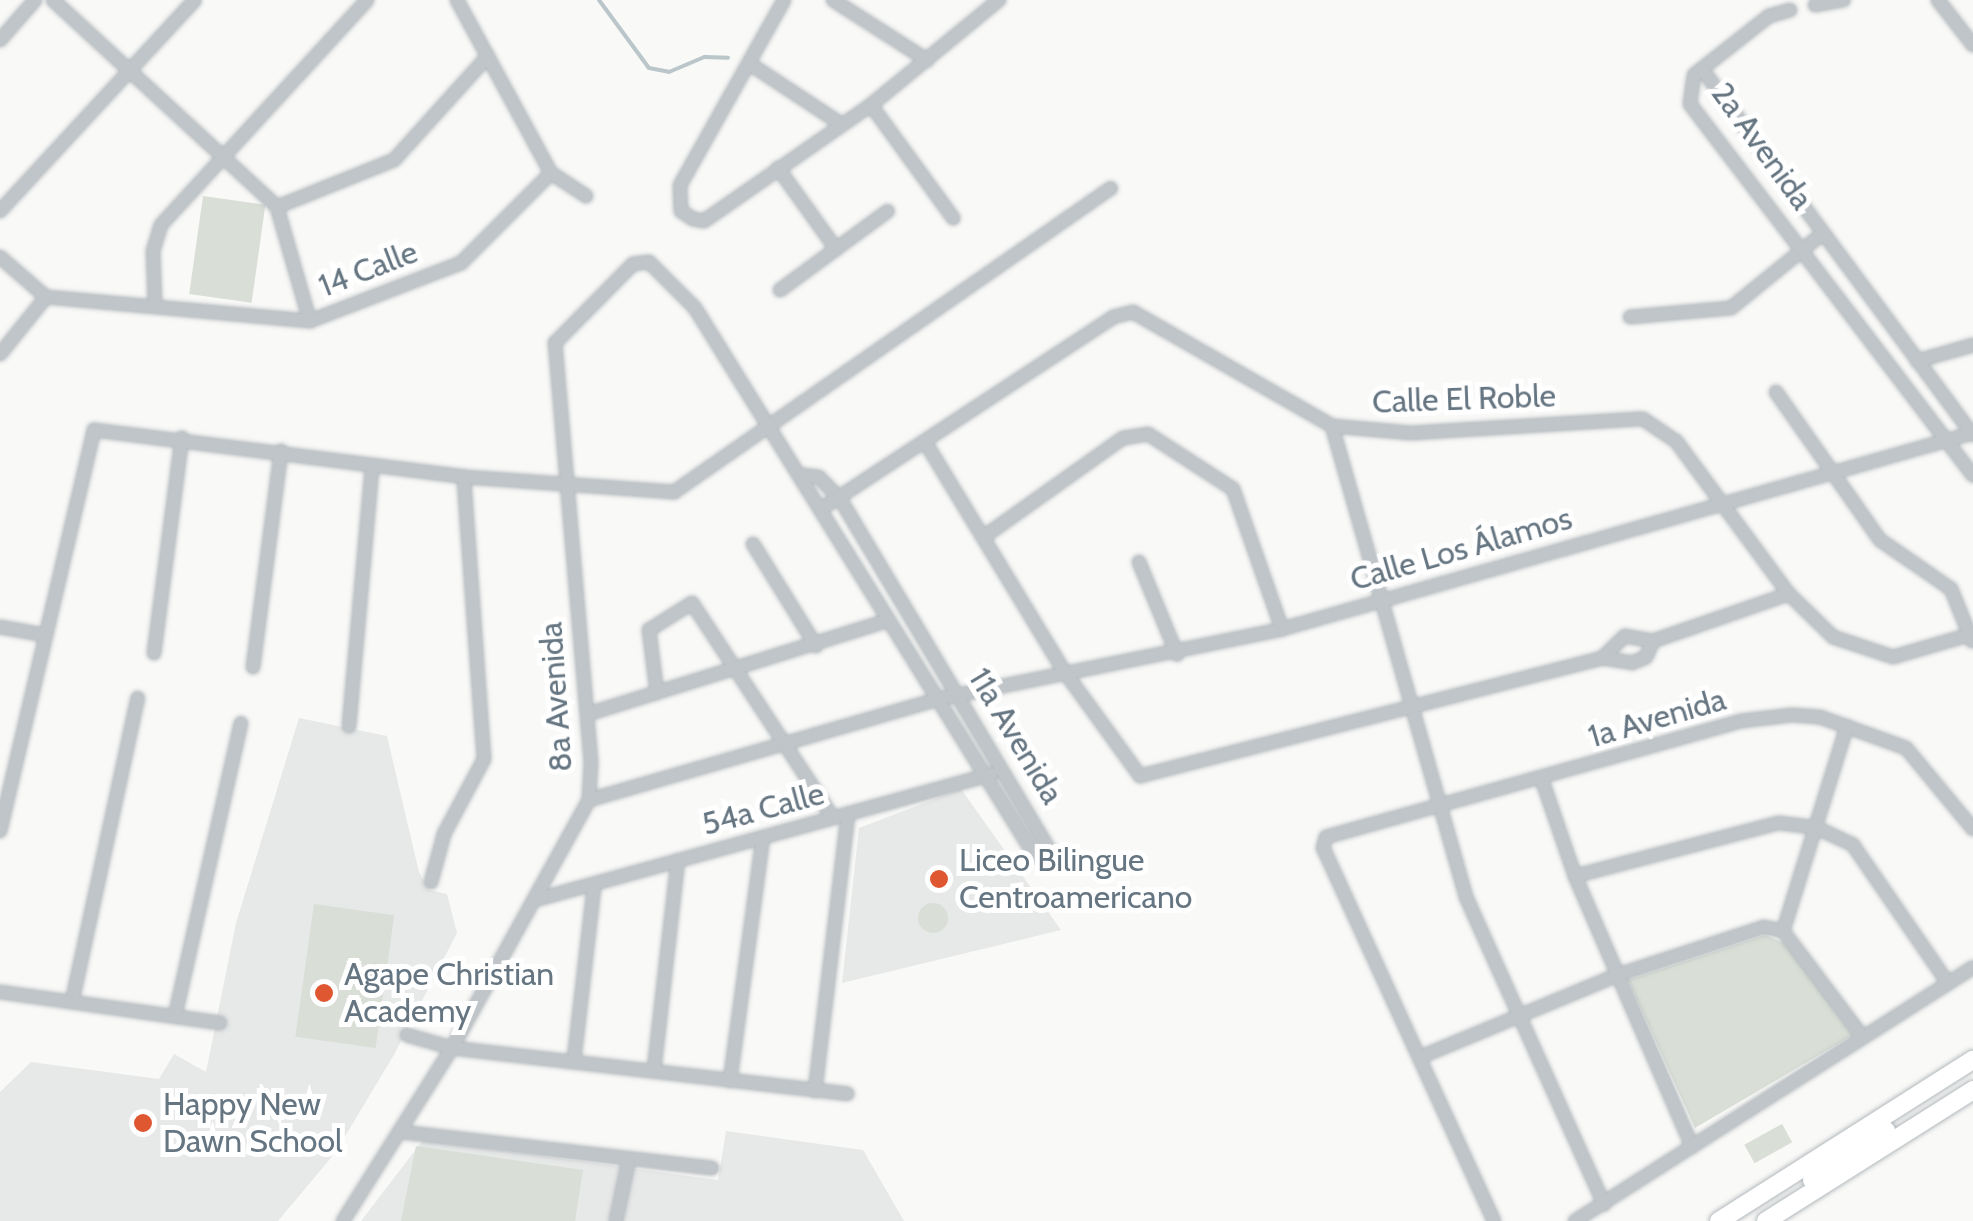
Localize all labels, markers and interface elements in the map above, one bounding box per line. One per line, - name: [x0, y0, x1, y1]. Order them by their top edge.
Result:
- street label: 2a Avenida: [1703, 75, 1821, 217]
- street label: 14 Calle: [313, 233, 423, 305]
- street label: Calle El Roble: [1371, 377, 1557, 421]
- street label: Calle Los Álamos: [1346, 499, 1576, 599]
- street label: 8a Avenida: [532, 621, 580, 773]
- street label: 11a Avenida: [960, 661, 1072, 811]
- street label: 1a Avenida: [1584, 680, 1730, 756]
- street label: 54a Calle: [698, 774, 828, 844]
- place label: Liceo Bilingue Centroamericano: [959, 842, 1192, 917]
- marker: Liceo Bilingue Centroamericano: [928, 868, 950, 890]
- place label: Agape Christian Academy: [344, 956, 554, 1031]
- marker: Agape Christian Academy: [313, 982, 335, 1004]
- place label: Happy New Dawn School: [163, 1086, 343, 1161]
- marker: Happy New Dawn School: [132, 1112, 154, 1134]

